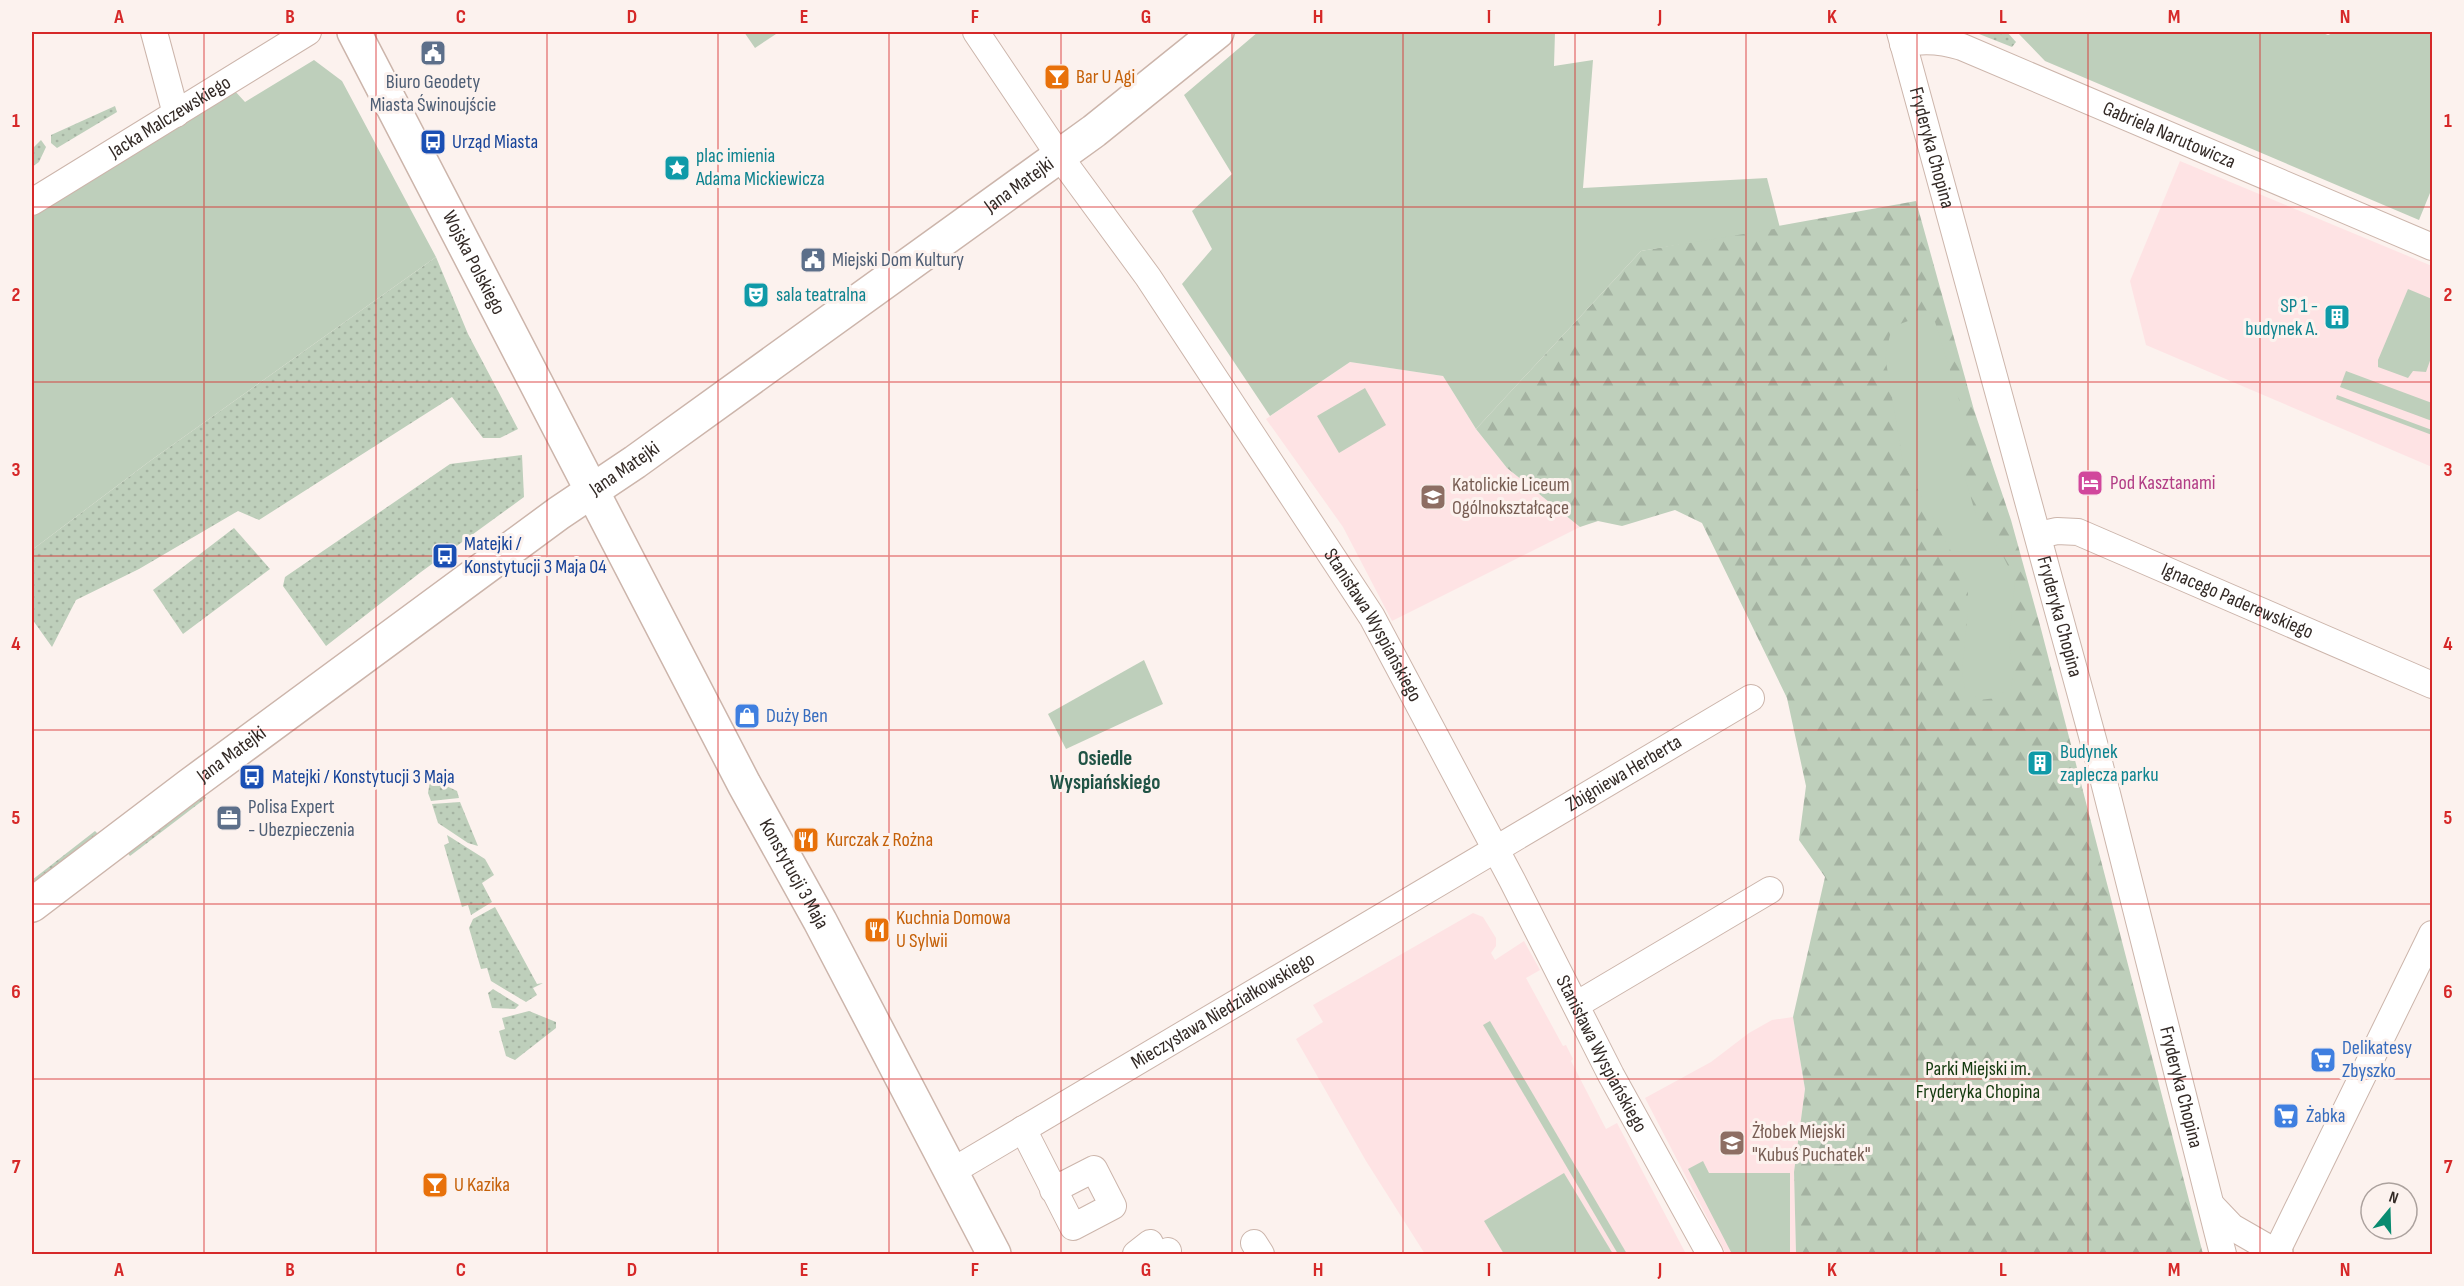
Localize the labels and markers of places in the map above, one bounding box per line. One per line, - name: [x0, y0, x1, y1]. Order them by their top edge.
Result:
- public building icon: Biuro Geodety Miasta Świnoujście: [418, 38, 448, 68]
- bar icon: Bar U Agi: [1042, 62, 1072, 92]
- place label: Bar U Agi: [1076, 65, 1135, 89]
- place label: Biuro Geodety Miasta Świnoujście: [370, 70, 496, 117]
- bus stop icon: Urząd Miasta: [418, 127, 448, 157]
- place label: Urząd Miasta: [452, 130, 538, 154]
- place label: plac imienia Adama Mickiewicza: [695, 144, 825, 191]
- place icon: plac imienia Adama Mickiewicza: [662, 153, 692, 183]
- public building icon: Miejski Dom Kultury: [798, 245, 828, 275]
- place label: Miejski Dom Kultury: [832, 248, 964, 272]
- theatre icon: sala teatralna: [741, 280, 771, 310]
- place label: sala teatralna: [776, 283, 866, 307]
- place label: SP 1 - budynek A.: [2245, 294, 2318, 341]
- building icon: SP 1 - budynek A.: [2322, 302, 2352, 332]
- hotel icon: Pod Kasztanami: [2075, 468, 2105, 498]
- place label: Pod Kasztanami: [2110, 471, 2216, 495]
- place label: Katolickie Liceum Ogólnokształcące: [1452, 473, 1570, 520]
- school or university icon: Katolickie Liceum Ogólnokształcące: [1418, 482, 1448, 512]
- place label: Matejki / Konstytucji 3 Maja 04: [464, 532, 607, 579]
- bus stop icon: Matejki / Konstytucji 3 Maja 04: [430, 541, 460, 571]
- shop icon: Duży Ben: [732, 701, 762, 731]
- place label: Duży Ben: [766, 704, 828, 728]
- place label: Budynek zaplecza parku: [2060, 740, 2159, 787]
- building icon: Budynek zaplecza parku: [2025, 748, 2055, 778]
- bus stop icon: Matejki / Konstytucji 3 Maja: [237, 762, 267, 792]
- place label: Matejki / Konstytucji 3 Maja: [272, 765, 455, 789]
- place label: Polisa Expert - Ubezpieczenia: [248, 795, 355, 842]
- office icon: Polisa Expert - Ubezpieczenia: [214, 803, 244, 833]
- restaurant icon: Kurczak z Rożna: [791, 825, 821, 855]
- place label: Kurczak z Rożna: [826, 828, 933, 852]
- place label: Kuchnia Domowa U Sylwii: [896, 906, 1011, 953]
- restaurant icon: Kuchnia Domowa U Sylwii: [862, 915, 892, 945]
- place label: Delikatesy Zbyszko: [2342, 1036, 2412, 1083]
- supermarket icon: Delikatesy Zbyszko: [2308, 1045, 2338, 1075]
- supermarket icon: Żabka: [2271, 1101, 2301, 1131]
- place label: Żabka: [2306, 1104, 2345, 1128]
- place label: Żłobek Miejski "Kubuś Puchatek": [1752, 1120, 1871, 1167]
- school or university icon: Żłobek Miejski "Kubuś Puchatek": [1717, 1128, 1747, 1158]
- bar icon: U Kazika: [420, 1170, 450, 1200]
- place label: U Kazika: [454, 1173, 510, 1197]

